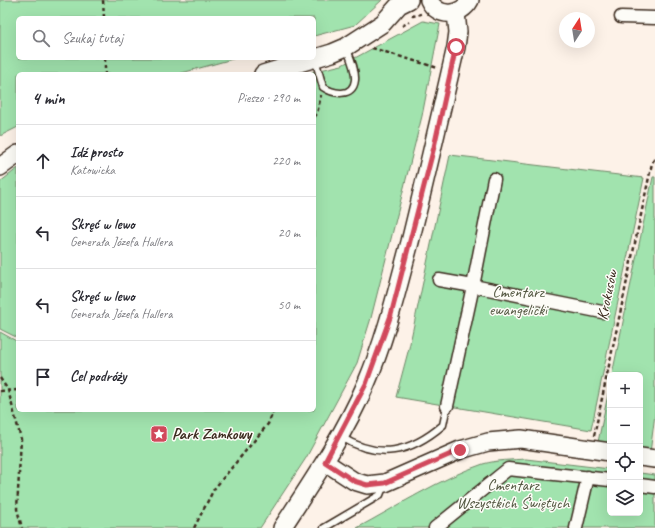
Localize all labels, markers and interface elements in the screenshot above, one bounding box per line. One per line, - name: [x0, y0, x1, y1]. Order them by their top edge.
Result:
- north arrow: [559, 12, 595, 48]
- search box: [16, 16, 316, 60]
- icon: search: [30, 27, 52, 49]
- text: Szukaj tutaj: [62, 29, 123, 48]
- route start: [447, 38, 465, 56]
- text: 4 min: [32, 88, 65, 109]
- text: Pieszo · 290 m: [237, 90, 300, 106]
- text: Idź prosto: [70, 143, 123, 162]
- icon: ahead: [32, 150, 54, 172]
- text: 220 m: [272, 153, 300, 169]
- text: Katowicka: [70, 162, 115, 178]
- text: Skręć w lewo: [70, 215, 135, 234]
- icon: left: [32, 222, 54, 244]
- text: 20 m: [278, 225, 300, 241]
- text: Generała Józefa Hallera: [70, 234, 173, 250]
- street label: Krokusów: [592, 267, 622, 322]
- park label: Cmentarz ewangelicki: [489, 282, 549, 320]
- text: Skręć w lewo: [70, 287, 135, 306]
- icon: left: [32, 294, 54, 316]
- text: 50 m: [278, 297, 300, 313]
- text: Generała Józefa Hallera: [70, 306, 173, 322]
- icon: arrive: [32, 366, 54, 388]
- text: Cel podróży: [70, 367, 126, 386]
- map controls: [607, 372, 643, 516]
- button: +: [607, 372, 643, 408]
- button: −: [607, 408, 643, 444]
- place icon: Park Zamkowy: [149, 424, 169, 444]
- place label: Park Zamkowy: [172, 424, 253, 444]
- route end: [451, 441, 469, 459]
- button: locate: [607, 444, 643, 480]
- park label: Cmentarz Wszystkich Świętych: [457, 475, 571, 513]
- button: layers: [607, 480, 643, 516]

